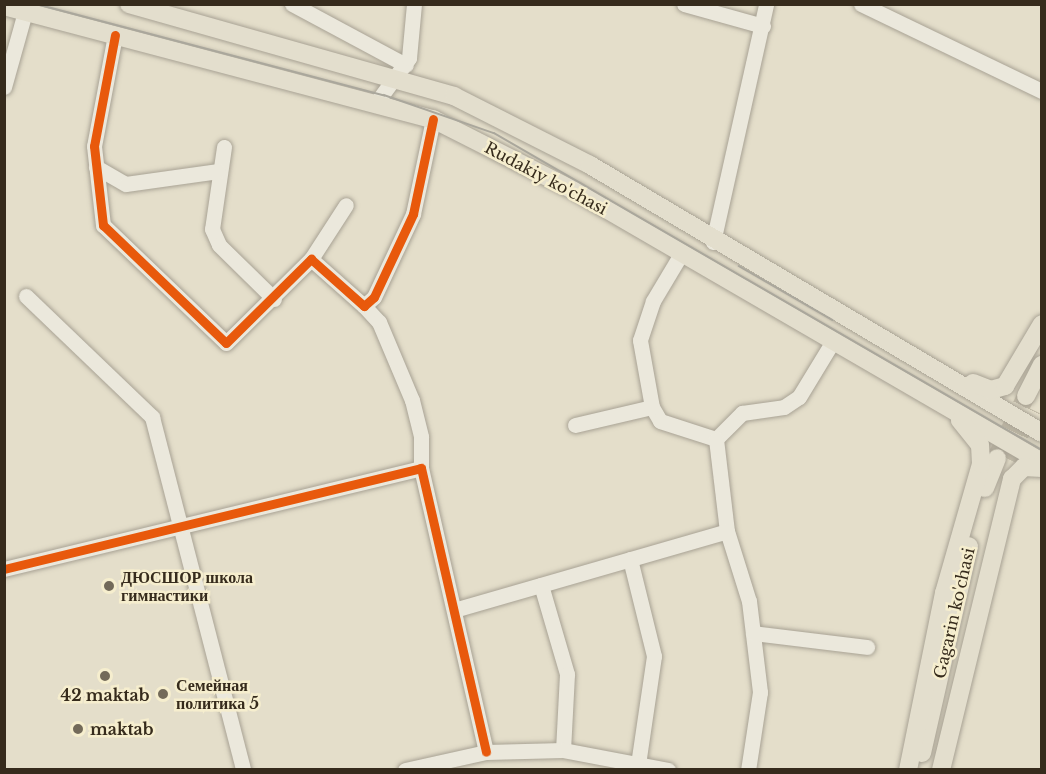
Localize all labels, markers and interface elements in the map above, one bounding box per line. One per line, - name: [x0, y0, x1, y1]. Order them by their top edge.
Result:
- street label: Rudakiy ko'chasi: [481, 137, 611, 219]
- street label: Gagarin ko'chasi: [930, 546, 978, 680]
- place label: ДЮСШОР школа гимнастики: [121, 567, 253, 605]
- marker: ДЮСШОР школа гимнастики: [102, 579, 116, 593]
- marker: 42 maktab: [98, 669, 112, 683]
- place label: Семейная политика 5: [176, 675, 259, 713]
- place label: 42 maktab: [61, 685, 149, 705]
- marker: Семейная политика 5: [154, 685, 172, 703]
- place label: maktab: [90, 719, 154, 739]
- marker: maktab: [71, 722, 85, 736]

